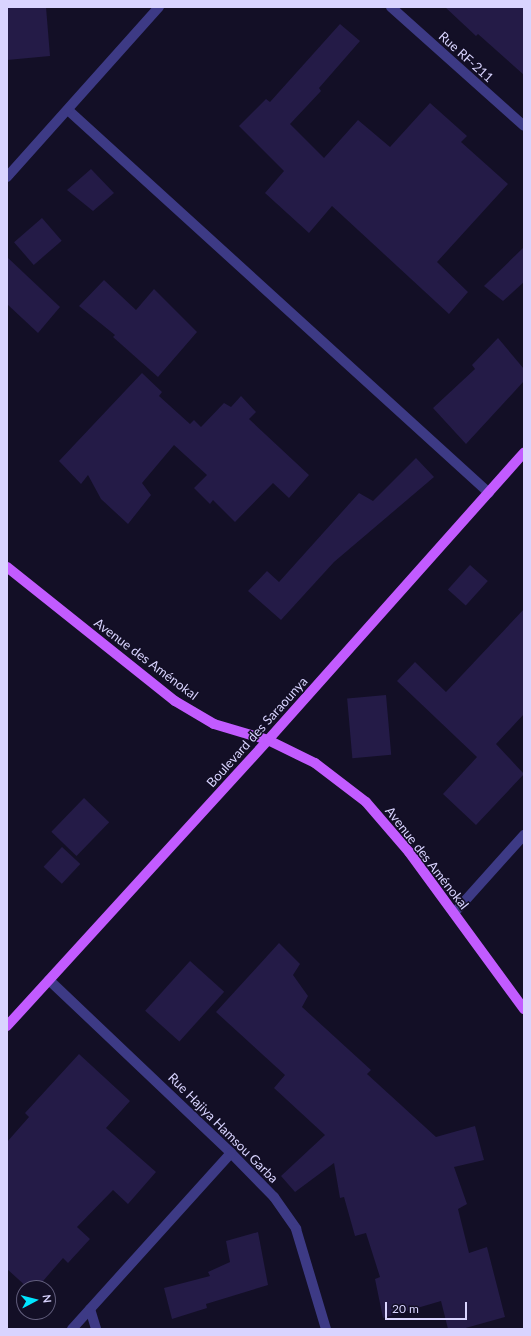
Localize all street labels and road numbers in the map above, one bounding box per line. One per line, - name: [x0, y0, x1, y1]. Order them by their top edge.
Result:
- street label: Rue RF-211: [435, 28, 497, 86]
- street label: Avenue des Aménokal: [91, 615, 201, 703]
- street label: Boulevard des Saraounya: [203, 674, 311, 790]
- street label: Avenue des Aménokal: [382, 803, 472, 913]
- street label: Rue Hajiya Hamsou Garba: [165, 1070, 281, 1186]

